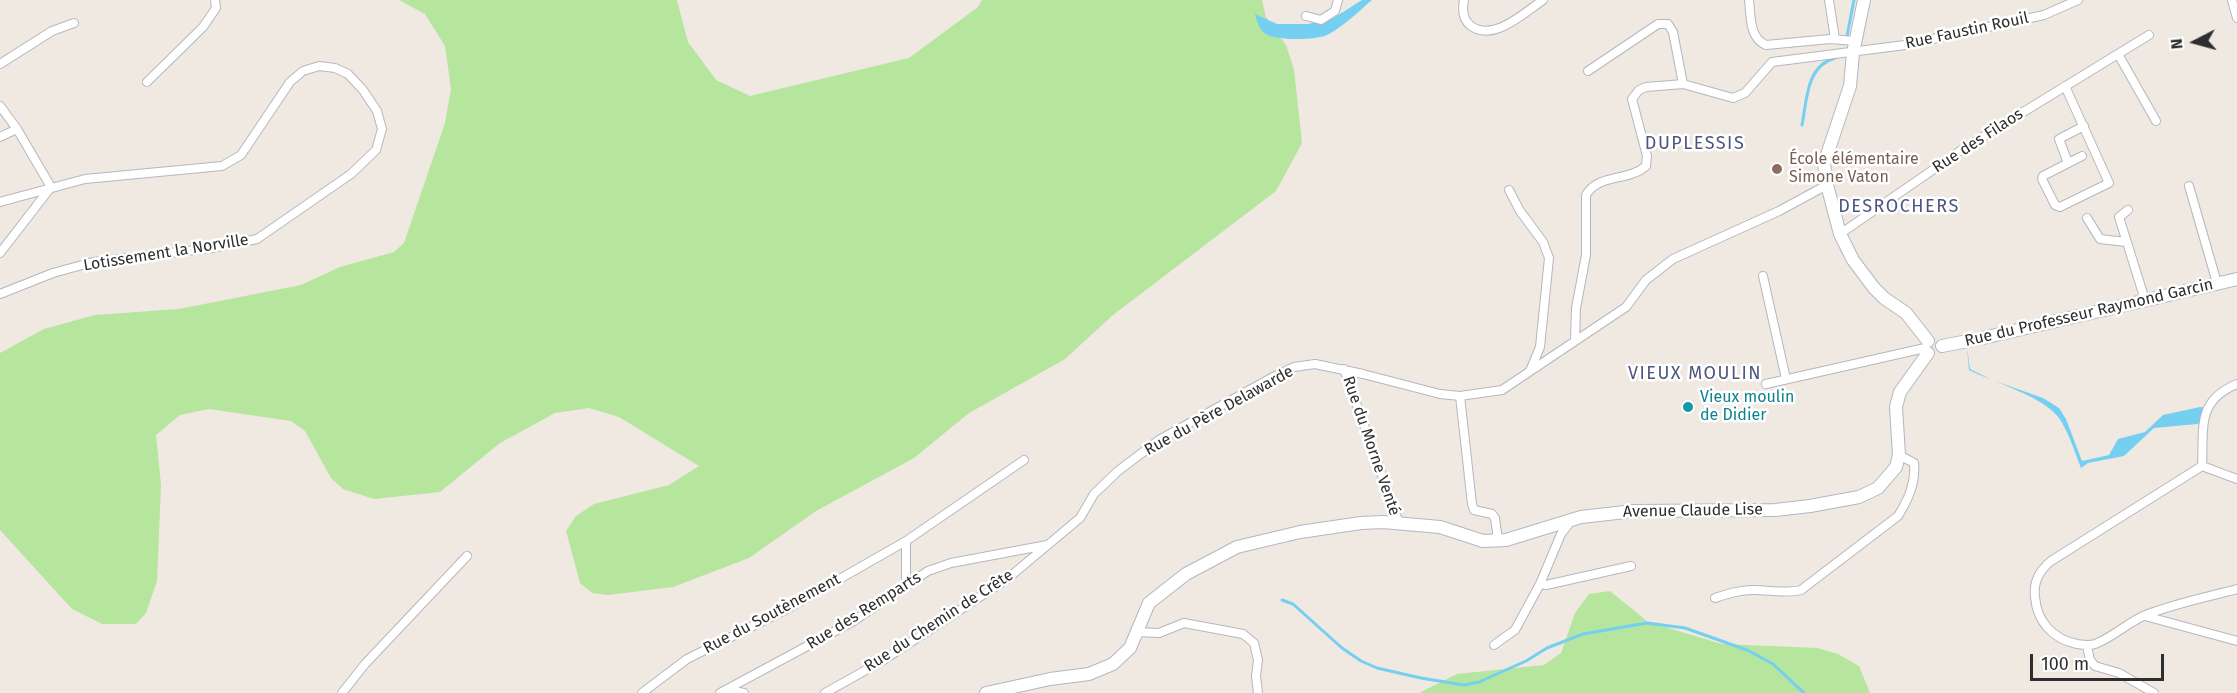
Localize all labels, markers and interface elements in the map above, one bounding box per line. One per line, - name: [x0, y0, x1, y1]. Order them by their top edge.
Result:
- street label: Rue Faustin Rouil: [1904, 9, 2030, 53]
- north arrow: [2165, 12, 2225, 72]
- text: N: [2167, 38, 2187, 50]
- street label: Rue des Filaos: [1929, 105, 2027, 177]
- district label: DUPLESSIS: [1645, 133, 1745, 155]
- place label: École élémentaire Simone Vaton: [1789, 150, 1919, 188]
- marker: École élémentaire Simone Vaton: [1770, 162, 1784, 176]
- district label: DESROCHERS: [1838, 196, 1960, 218]
- street label: Lotissement la Norville: [82, 230, 250, 276]
- street label: Rue du Professeur Raymond Garcin: [1963, 275, 2215, 351]
- street label: Rue du Père Delawarde: [1141, 362, 1297, 460]
- district label: VIEUX MOULIN: [1628, 363, 1762, 385]
- street label: Rue du Morne Venté: [1338, 374, 1404, 518]
- place label: Vieux moulin de Didier: [1700, 388, 1794, 426]
- marker: Vieux moulin de Didier: [1681, 400, 1695, 414]
- street label: Avenue Claude Lise: [1623, 500, 1763, 522]
- street label: Rue du Chemin de Crête: [861, 566, 1017, 676]
- street label: Rue des Remparts: [803, 568, 925, 654]
- street label: Rue du Soutènement: [700, 570, 844, 658]
- scale bar: [2033, 642, 2166, 680]
- text: 100 m: [2041, 653, 2089, 675]

